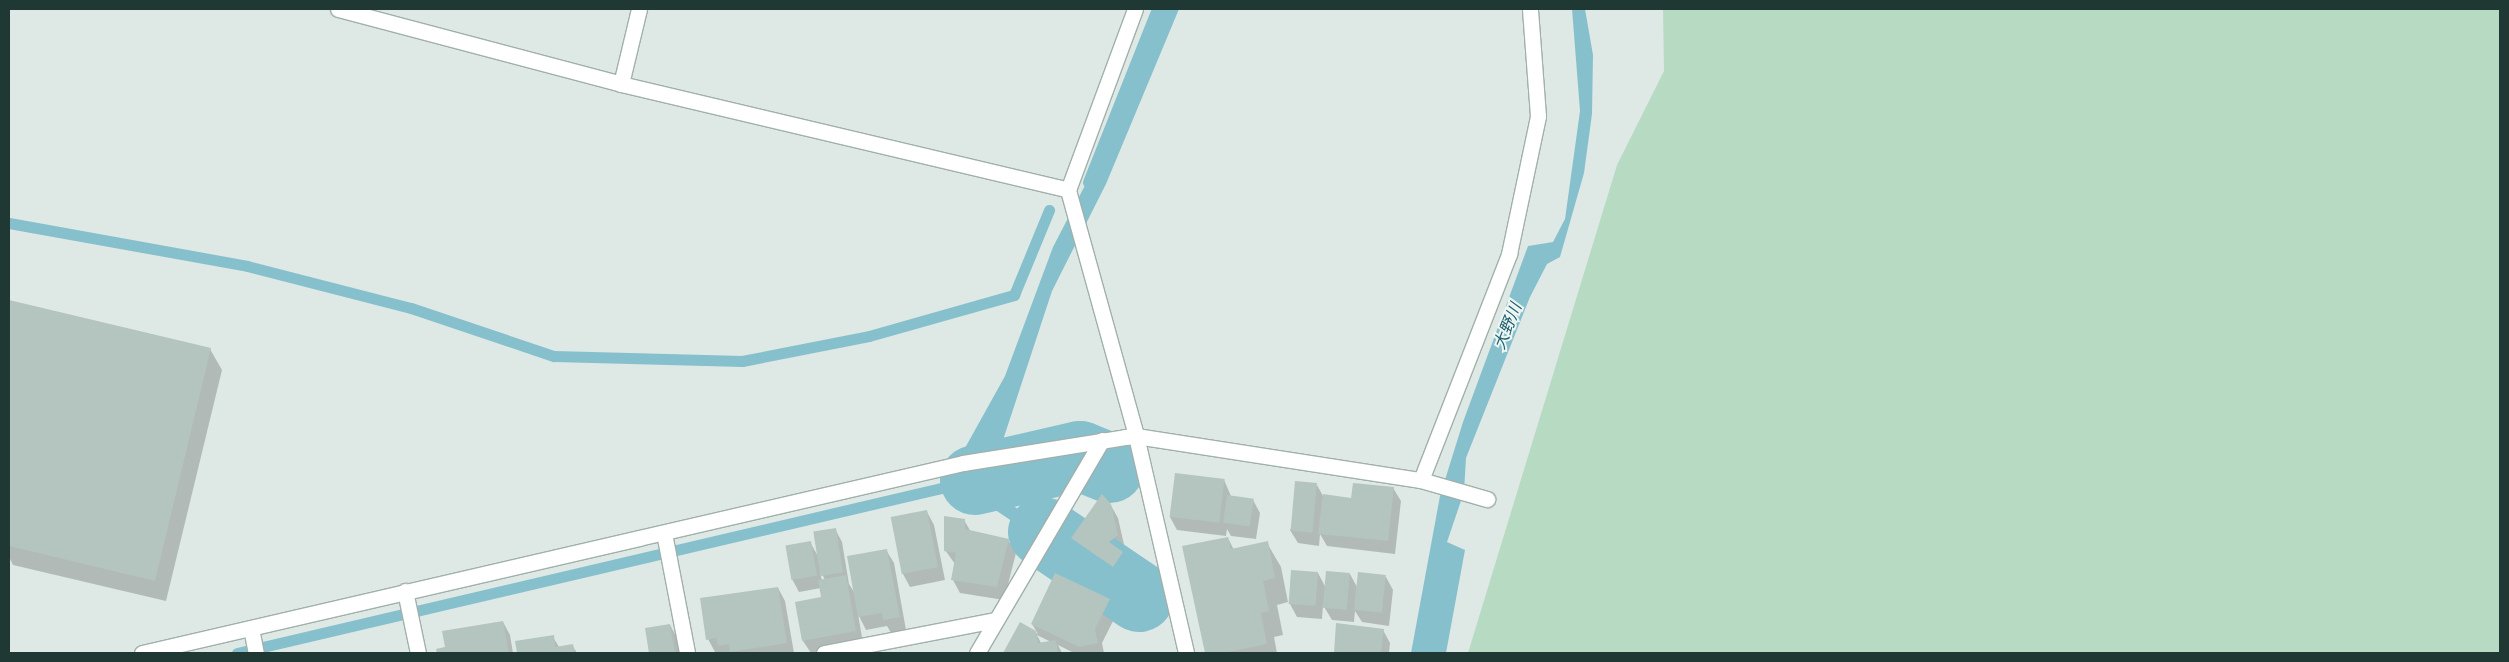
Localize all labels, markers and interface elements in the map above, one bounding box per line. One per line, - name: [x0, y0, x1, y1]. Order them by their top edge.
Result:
- water label: 大野川: [1489, 300, 1525, 352]

